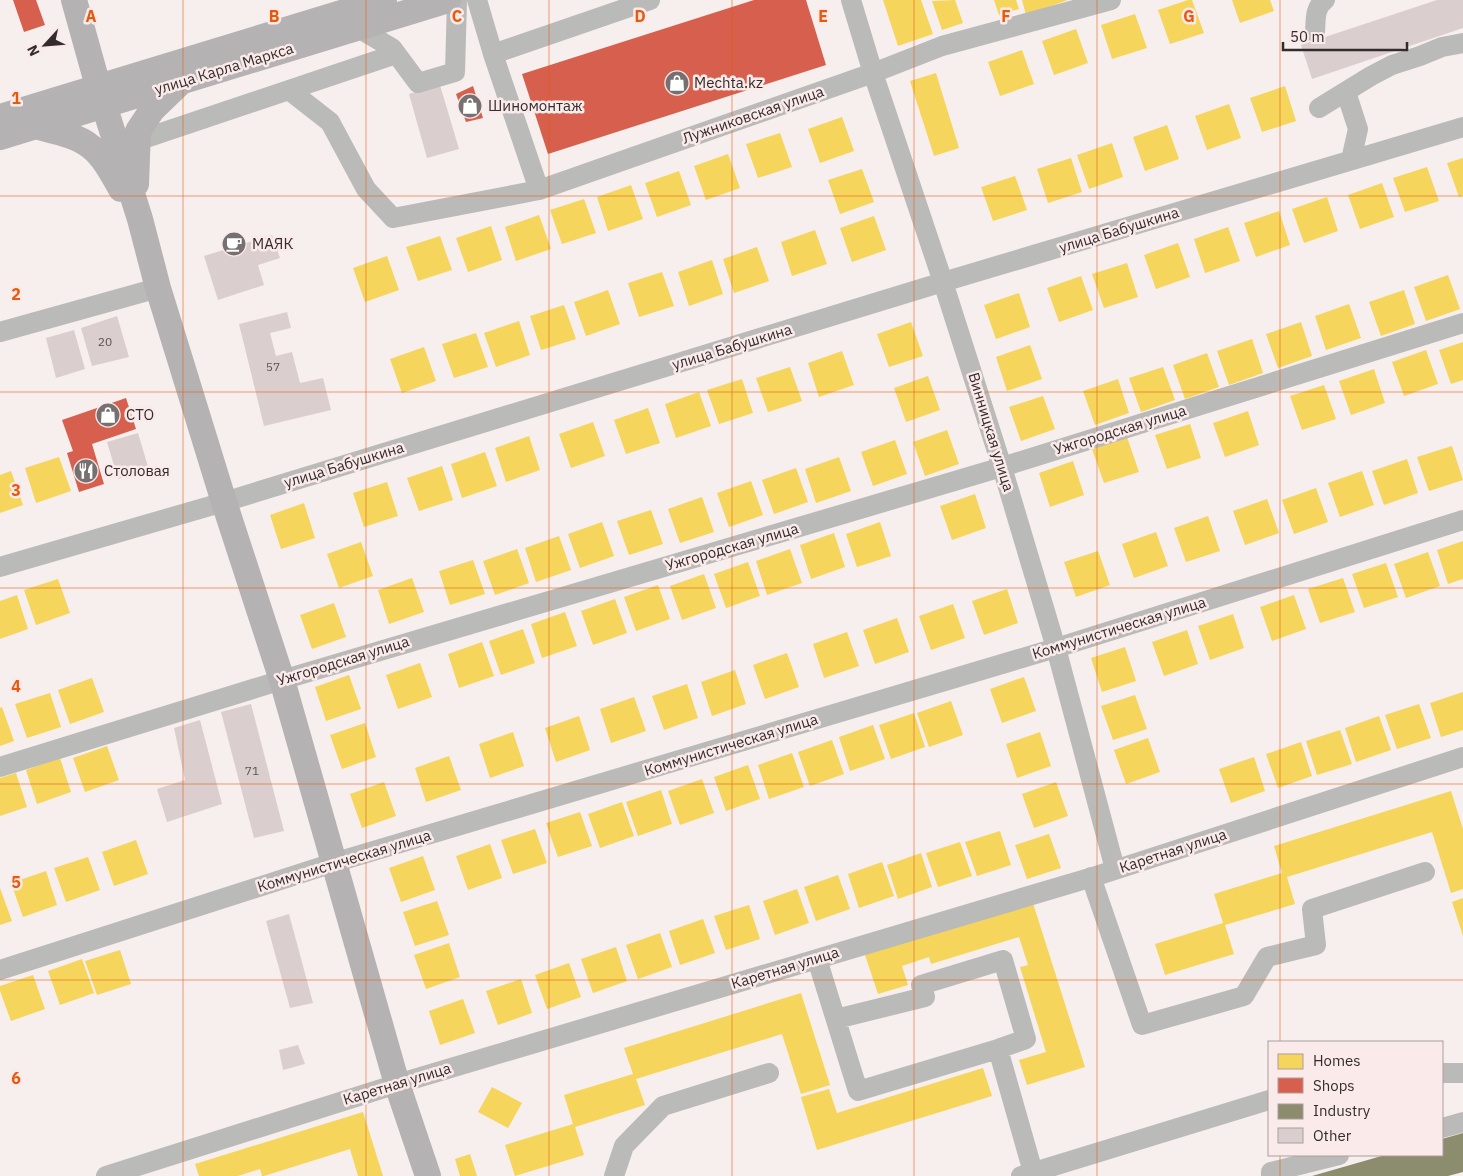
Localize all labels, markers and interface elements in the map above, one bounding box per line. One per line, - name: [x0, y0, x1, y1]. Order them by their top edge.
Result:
- text: A: [86, 6, 97, 26]
- text: B: [269, 6, 280, 26]
- text: C: [452, 6, 462, 26]
- text: D: [634, 6, 646, 26]
- text: E: [818, 6, 828, 26]
- text: F: [1001, 6, 1011, 26]
- text: G: [1183, 6, 1195, 26]
- north arrow: [20, 20, 70, 70]
- scale bar: [1283, 20, 1407, 52]
- text: 50 m: [1290, 27, 1325, 46]
- street label: улица Карла Маркса: [152, 38, 296, 99]
- text: N: [23, 42, 44, 59]
- shop icon: Mechta.kz: [664, 70, 690, 96]
- place label: Mechta.kz: [694, 73, 763, 92]
- street label: Лужниковская улица: [680, 81, 826, 148]
- text: 1: [11, 88, 21, 108]
- shop icon: Шиномонтаж: [457, 93, 483, 119]
- place label: Шиномонтаж: [488, 96, 583, 115]
- street label: улица Бабушкина: [1057, 202, 1181, 257]
- cafe icon: МАЯК: [221, 231, 247, 257]
- place label: МАЯК: [252, 234, 293, 253]
- text: 2: [11, 284, 21, 304]
- street label: улица Бабушкина: [670, 319, 794, 374]
- house number: 20: [98, 334, 112, 349]
- house number: 57: [266, 359, 280, 374]
- street label: Винницкая улица: [964, 370, 1019, 494]
- street label: Ужгородская улица: [1051, 400, 1188, 459]
- shop icon: СТО: [95, 402, 121, 428]
- place label: СТО: [126, 405, 154, 424]
- street label: улица Бабушкина: [282, 437, 406, 492]
- restaurant icon: Столовая: [73, 458, 99, 484]
- place label: Столовая: [104, 461, 170, 480]
- text: 3: [11, 480, 21, 500]
- street label: Ужгородская улица: [663, 518, 800, 575]
- street label: Коммунистическая улица: [1030, 592, 1208, 663]
- street label: Ужгородская улица: [274, 631, 411, 690]
- text: 4: [11, 676, 21, 696]
- street label: Коммунистическая улица: [642, 709, 820, 780]
- house number: 71: [245, 763, 259, 778]
- street label: Каретная улица: [1117, 824, 1229, 877]
- street label: Коммунистическая улица: [255, 825, 433, 896]
- text: 5: [11, 872, 21, 892]
- street label: Каретная улица: [729, 942, 841, 993]
- legend: [1268, 1041, 1443, 1156]
- text: Homes: [1313, 1051, 1361, 1070]
- street label: Каретная улица: [341, 1058, 453, 1109]
- text: 6: [11, 1068, 21, 1088]
- text: Shops: [1313, 1076, 1355, 1095]
- text: Industry: [1313, 1101, 1371, 1120]
- text: Other: [1313, 1126, 1352, 1145]

